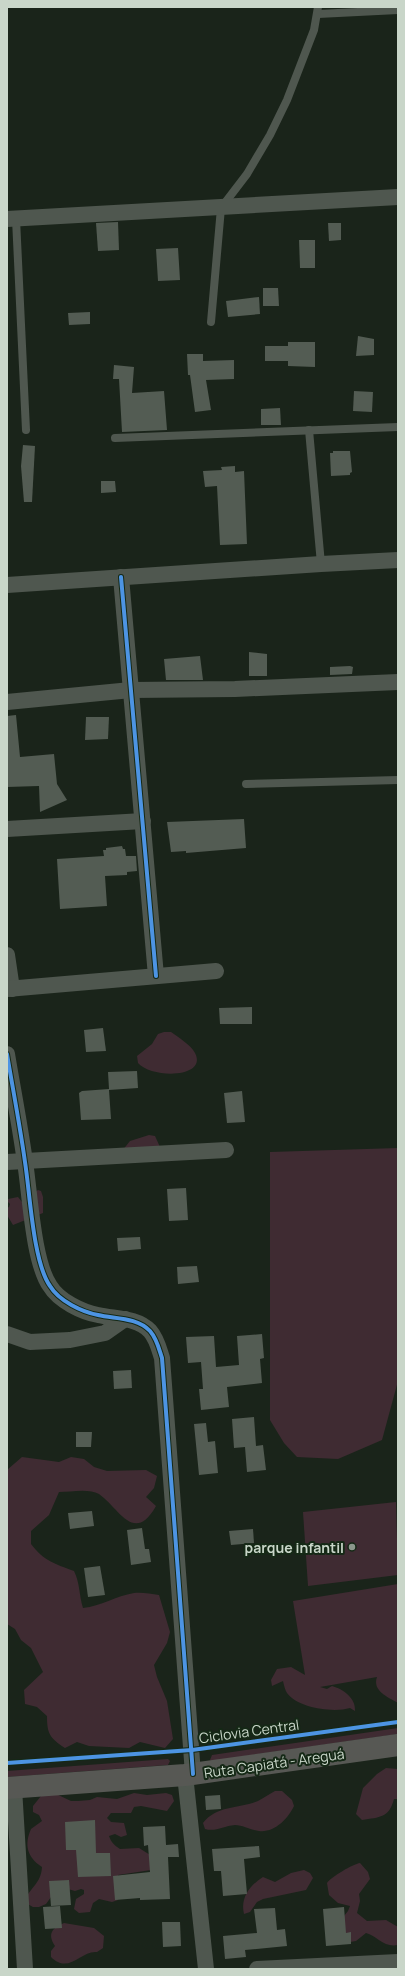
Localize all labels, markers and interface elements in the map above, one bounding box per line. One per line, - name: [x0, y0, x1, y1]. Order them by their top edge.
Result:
- place label: parque infantil: [245, 1538, 344, 1557]
- marker: parque infantil: [347, 1542, 357, 1552]
- street label: Ciclovia Central: [198, 1715, 300, 1747]
- street label: Ruta Capiatá - Areguá: [203, 1744, 345, 1782]

